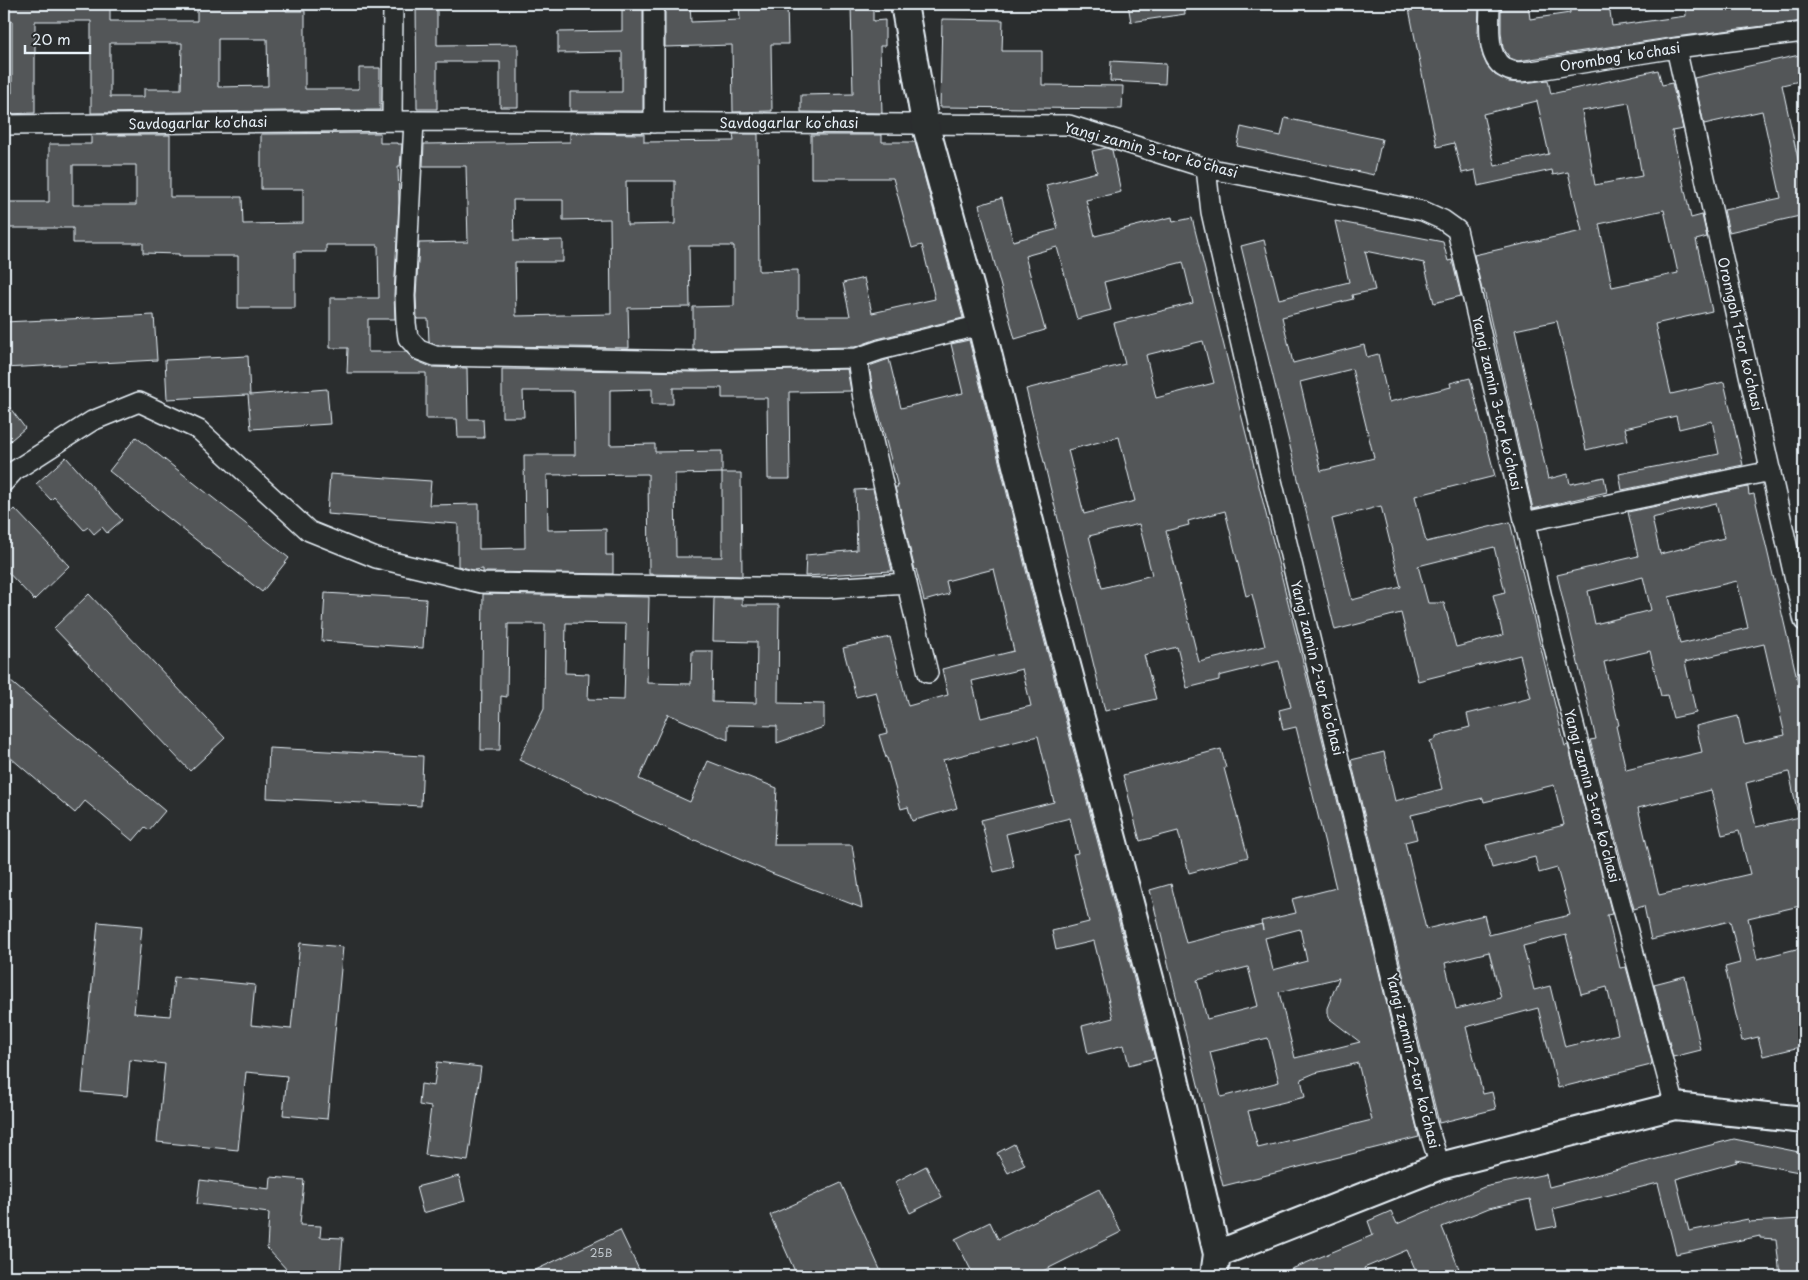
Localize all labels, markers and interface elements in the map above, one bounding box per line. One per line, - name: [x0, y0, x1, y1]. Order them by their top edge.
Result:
- scale bar: [25, 22, 90, 54]
- text: 20 m: [32, 27, 71, 50]
- street label: Orombogʻ koʻchasi: [1558, 37, 1682, 76]
- street label: Savdogarlar koʻchasi: [128, 111, 268, 134]
- street label: Savdogarlar koʻchasi: [719, 112, 859, 133]
- street label: Yangi zamin 3-tor koʻchasi: [1062, 116, 1240, 183]
- street label: Oromgoh 1-tor koʻchasi: [1713, 255, 1768, 413]
- street label: Yangi zamin 3-tor koʻchasi: [1467, 313, 1528, 492]
- street label: Yangi zamin 2-tor koʻchasi: [1286, 578, 1349, 758]
- street label: Yangi zamin 3-tor koʻchasi: [1559, 707, 1626, 885]
- street label: Yangi zamin 2-tor koʻchasi: [1382, 971, 1445, 1151]
- house number: 25B: [590, 1244, 612, 1261]

